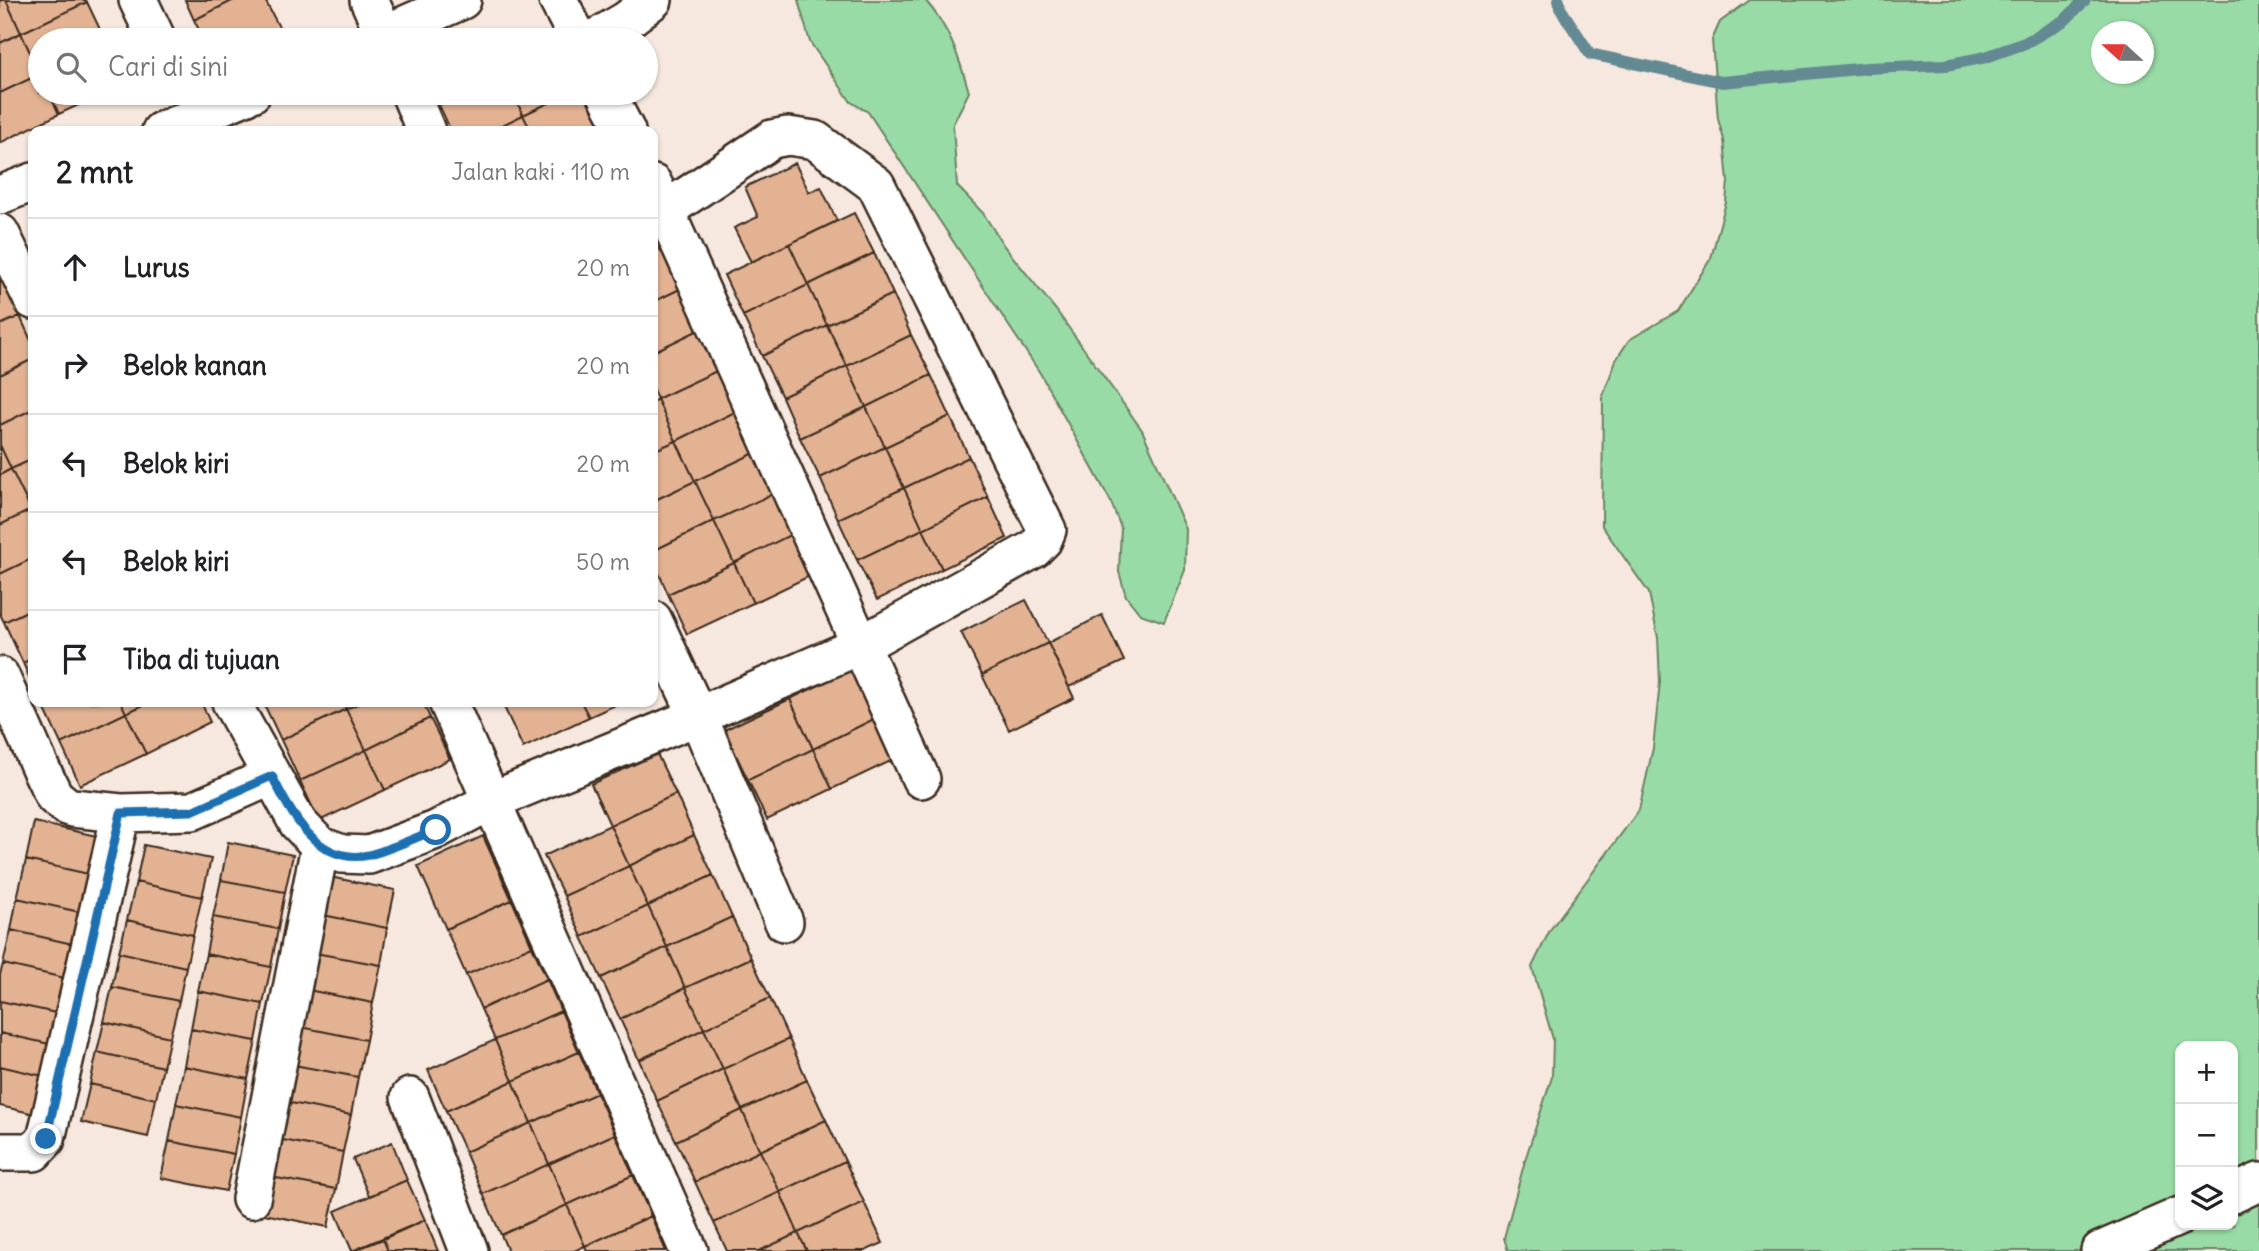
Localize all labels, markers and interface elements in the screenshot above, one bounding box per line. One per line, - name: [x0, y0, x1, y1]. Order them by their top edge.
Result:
- north arrow: [2091, 21, 2154, 84]
- search box: [28, 28, 658, 105]
- icon: search: [52, 48, 90, 86]
- text: Cari di sini: [108, 50, 228, 83]
- text: 2 mnt: [56, 153, 133, 191]
- text: Jalan kaki · 110 m: [451, 157, 630, 186]
- icon: ahead: [56, 248, 94, 286]
- text: Lurus: [123, 251, 190, 284]
- text: 20 m: [577, 253, 630, 282]
- icon: right: [56, 346, 94, 384]
- text: Belok kanan: [123, 349, 267, 382]
- text: 20 m: [577, 351, 630, 380]
- icon: left: [56, 444, 94, 482]
- text: Belok kiri: [123, 447, 229, 480]
- text: 20 m: [577, 449, 630, 478]
- icon: left: [56, 542, 94, 580]
- text: Belok kiri: [123, 545, 229, 578]
- text: 50 m: [576, 547, 630, 576]
- icon: arrive: [56, 640, 94, 678]
- text: Tiba di tujuan: [123, 643, 280, 676]
- route start: [420, 814, 451, 845]
- map controls: [2175, 1041, 2238, 1230]
- button: +: [2175, 1041, 2238, 1104]
- button: −: [2175, 1104, 2238, 1167]
- route end: [30, 1123, 61, 1154]
- button: layers: [2175, 1167, 2238, 1230]

